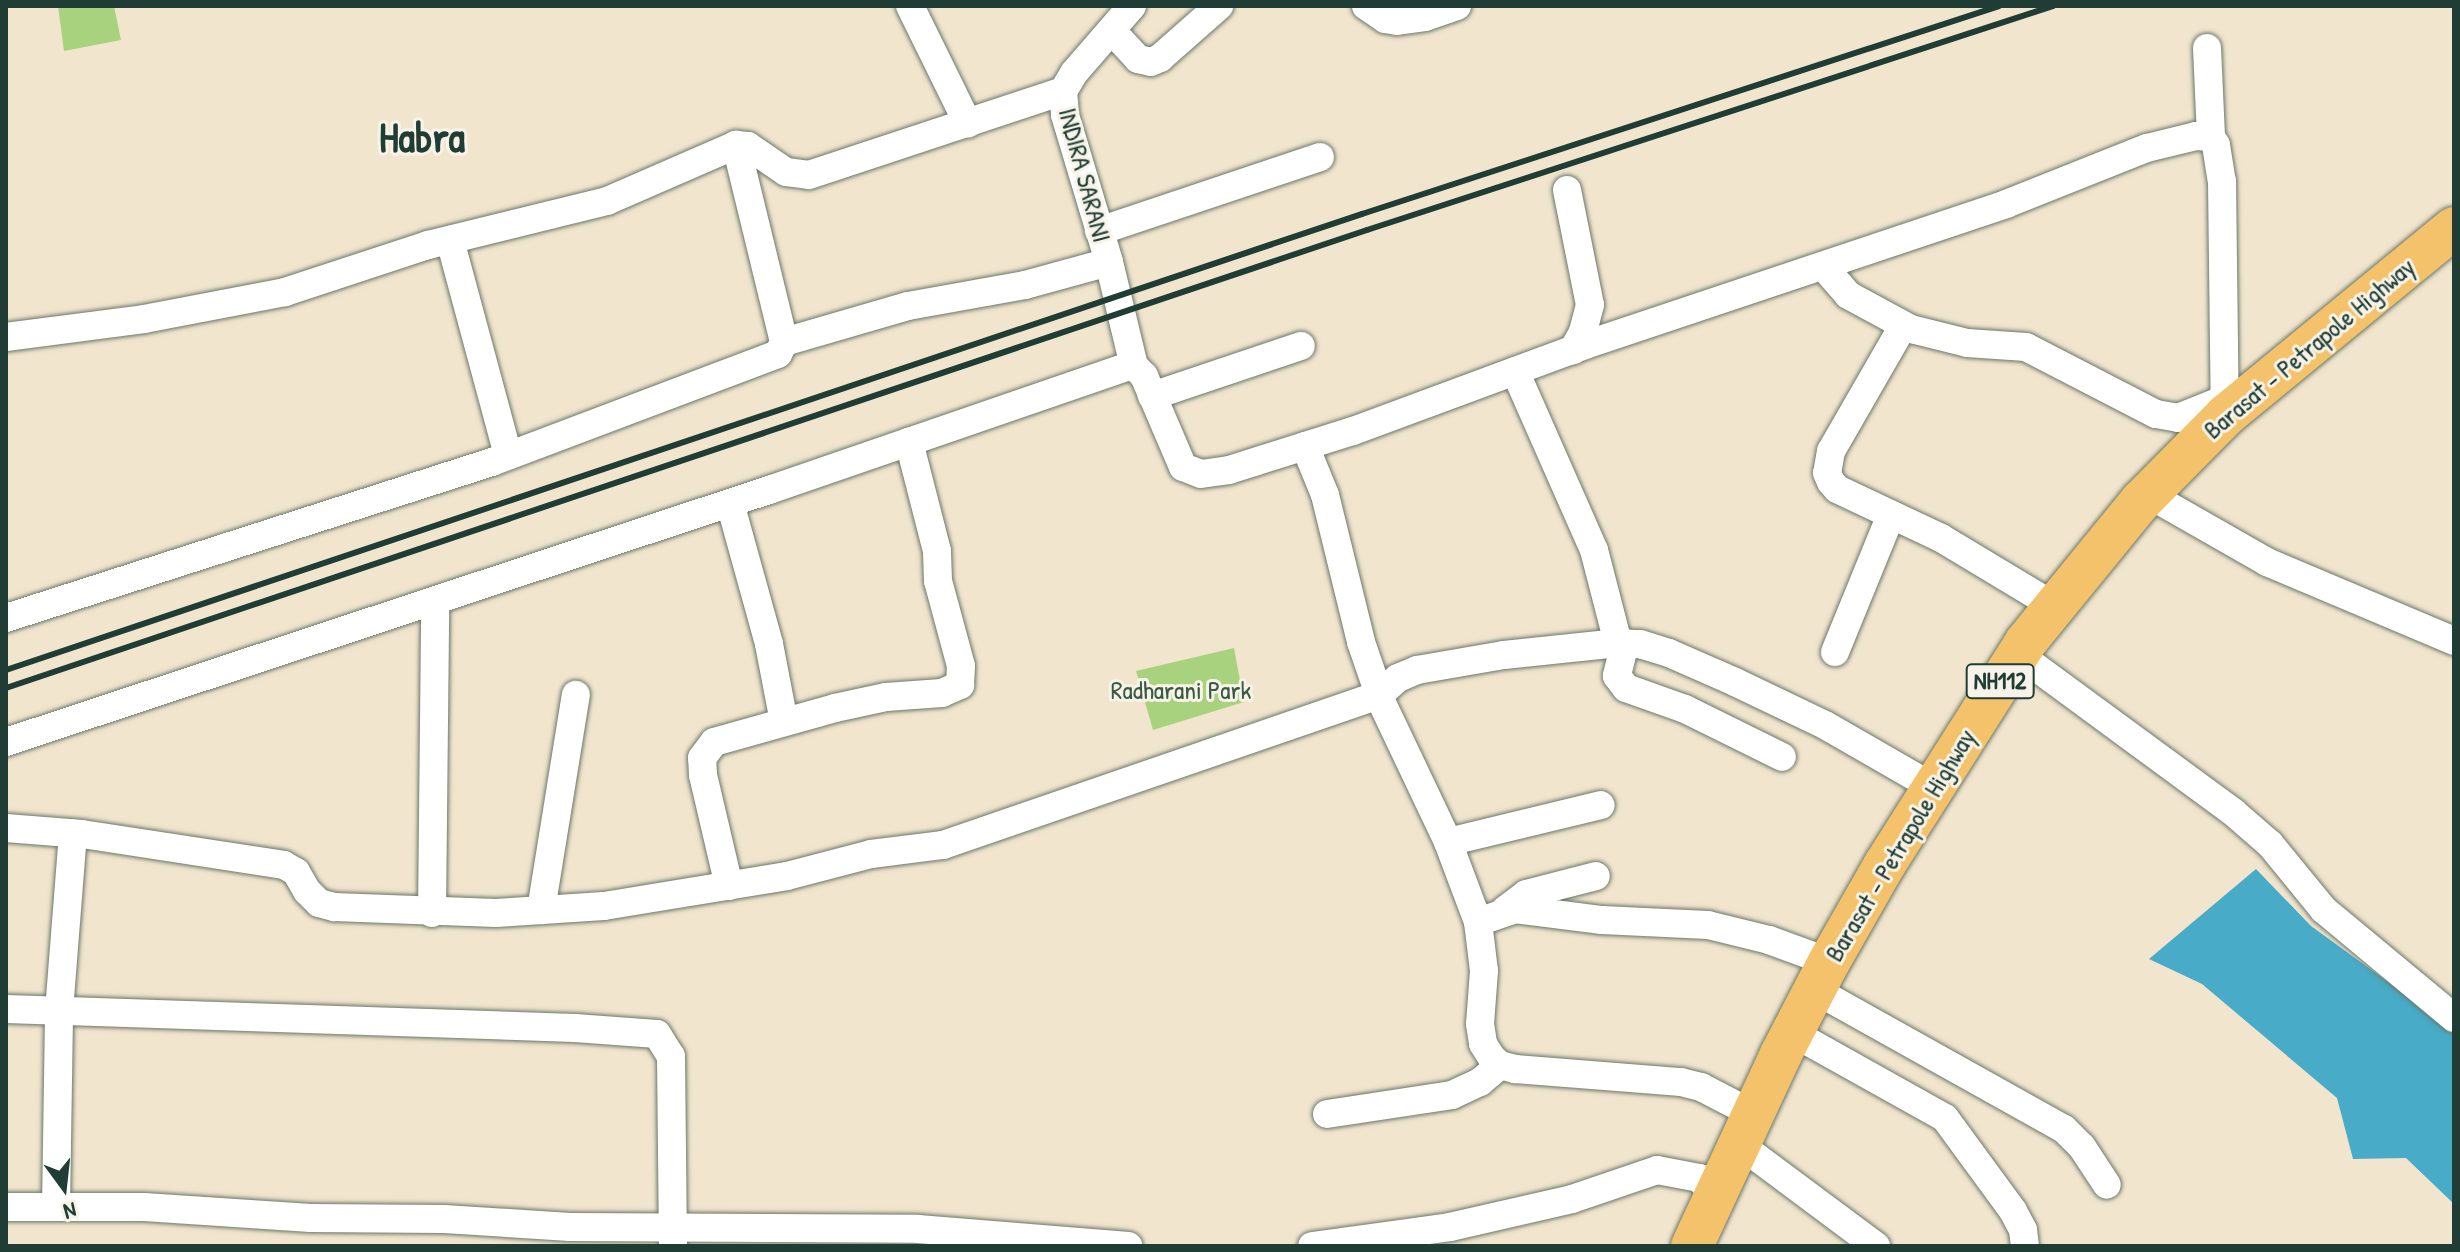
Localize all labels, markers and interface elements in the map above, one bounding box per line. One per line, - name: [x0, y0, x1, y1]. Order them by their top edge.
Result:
- street label: INDIRA SARANI: [1052, 104, 1118, 246]
- district label: Habra: [379, 112, 465, 162]
- street label: Barasat - Petrapole Highway: [2197, 251, 2421, 445]
- road number: NH112: [1964, 661, 2036, 701]
- park label: Radharani Park: [1111, 674, 1251, 706]
- street label: Barasat - Petrapole Highway: [1818, 723, 1982, 967]
- north arrow: [24, 1148, 104, 1228]
- text: N: [61, 1195, 80, 1227]

